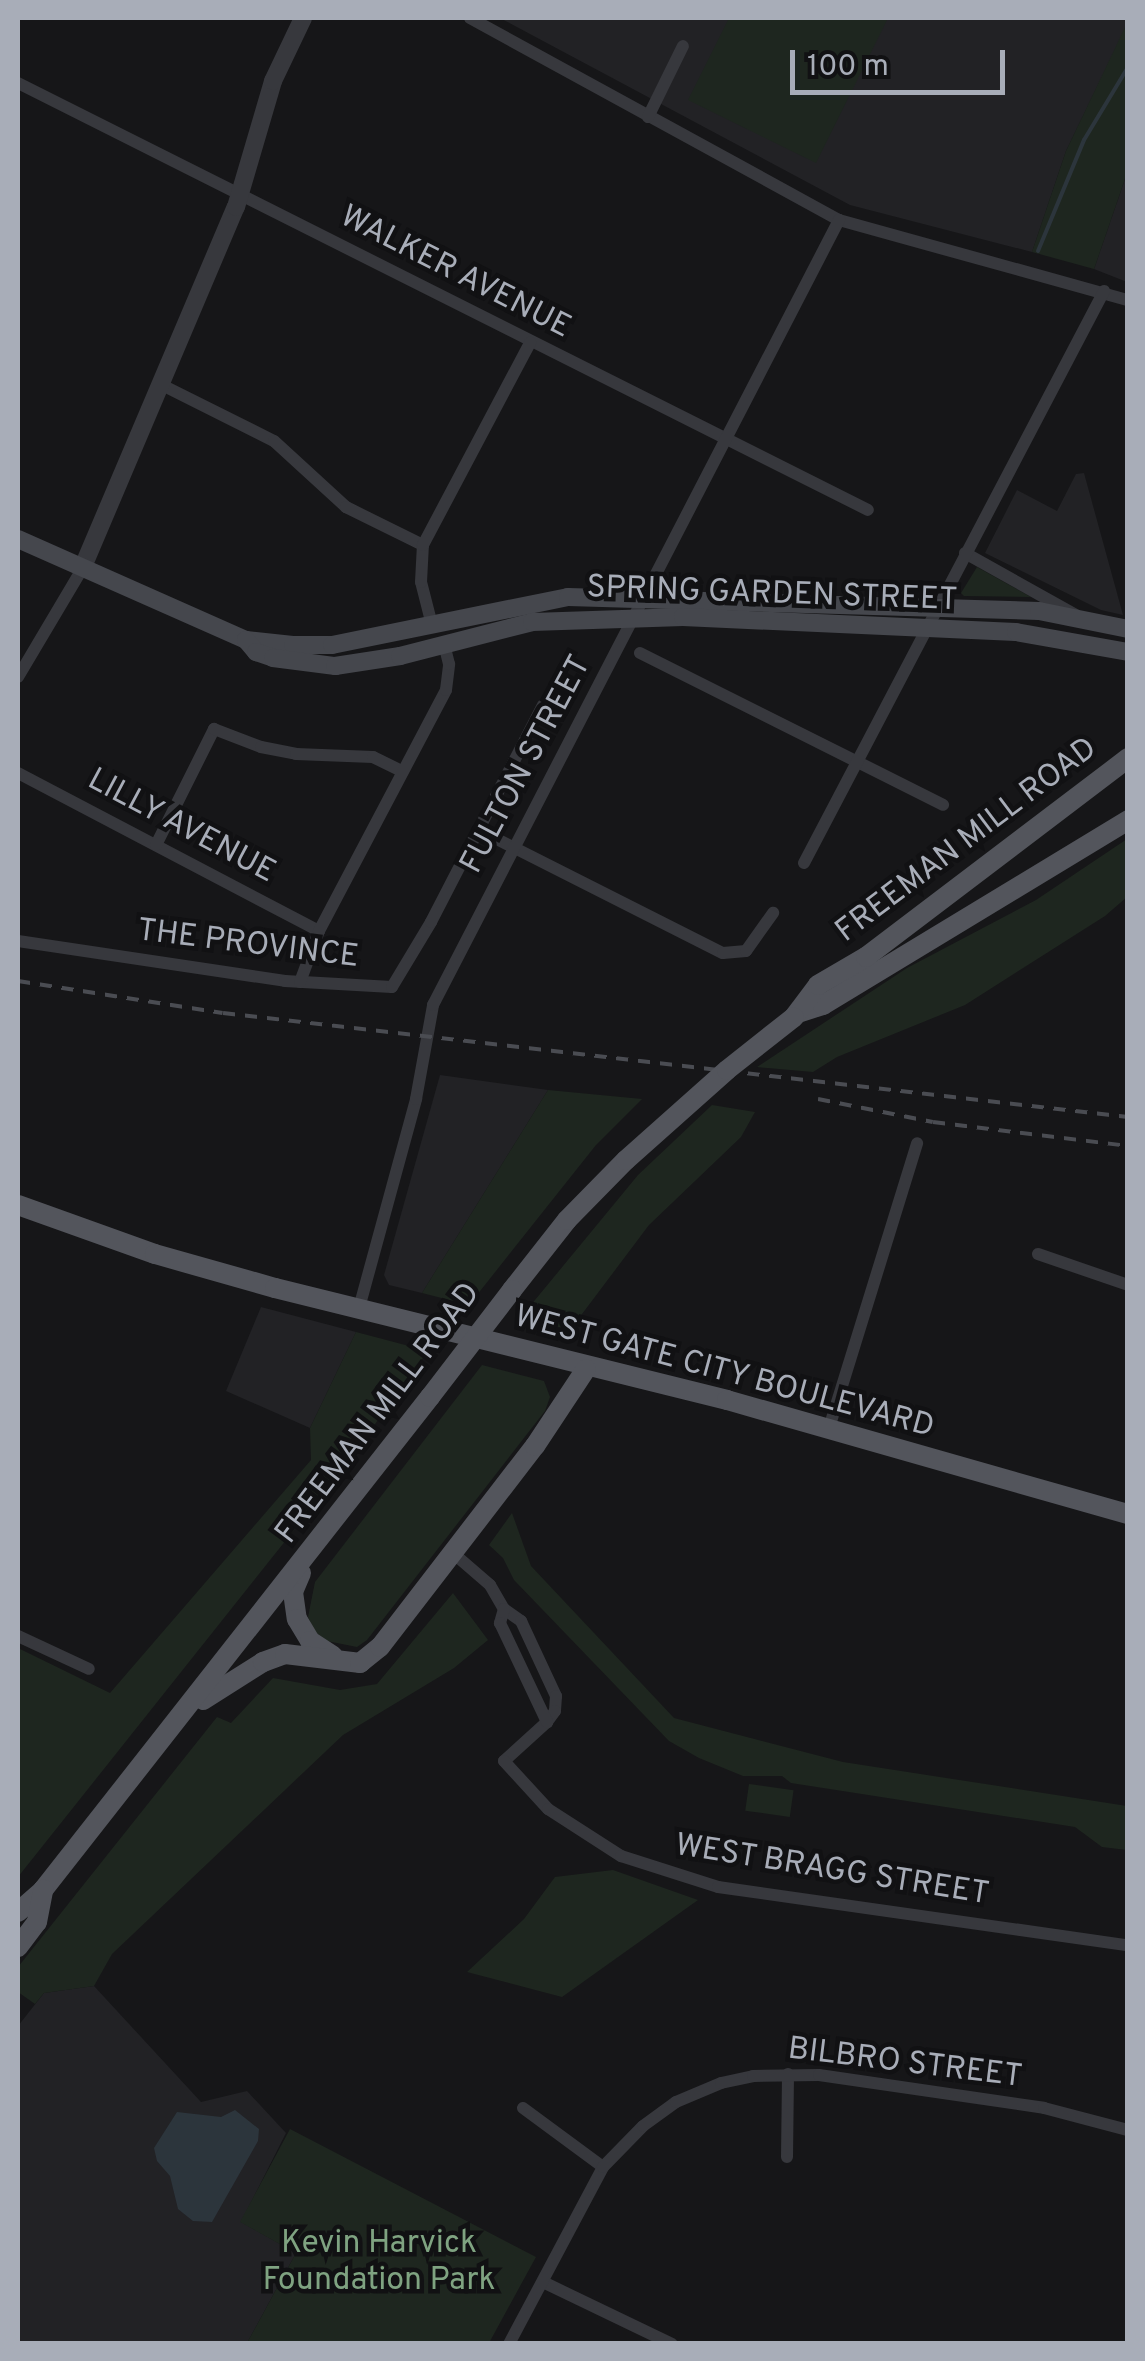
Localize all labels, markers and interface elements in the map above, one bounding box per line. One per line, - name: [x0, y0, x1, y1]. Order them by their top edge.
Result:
- scale bar: [795, 30, 1010, 92]
- text: 100 m: [807, 49, 889, 86]
- street label: WALKER AVENUE: [333, 198, 577, 348]
- street label: SPRING GARDEN STREET: [586, 569, 958, 621]
- street label: FULTON STREET: [453, 650, 601, 880]
- street label: FREEMAN MILL ROAD: [829, 730, 1105, 952]
- street label: LILLY AVENUE: [79, 761, 283, 893]
- street label: THE PROVINCE: [135, 912, 361, 978]
- street label: FREEMAN MILL ROAD: [268, 1276, 490, 1552]
- street label: WEST GATE CITY BOULEVARD: [509, 1298, 939, 1448]
- street label: WEST BRAGG STREET: [672, 1827, 992, 1915]
- street label: BILBRO STREET: [786, 2031, 1024, 2097]
- park label: Kevin Harvick Foundation Park: [262, 2226, 496, 2301]

